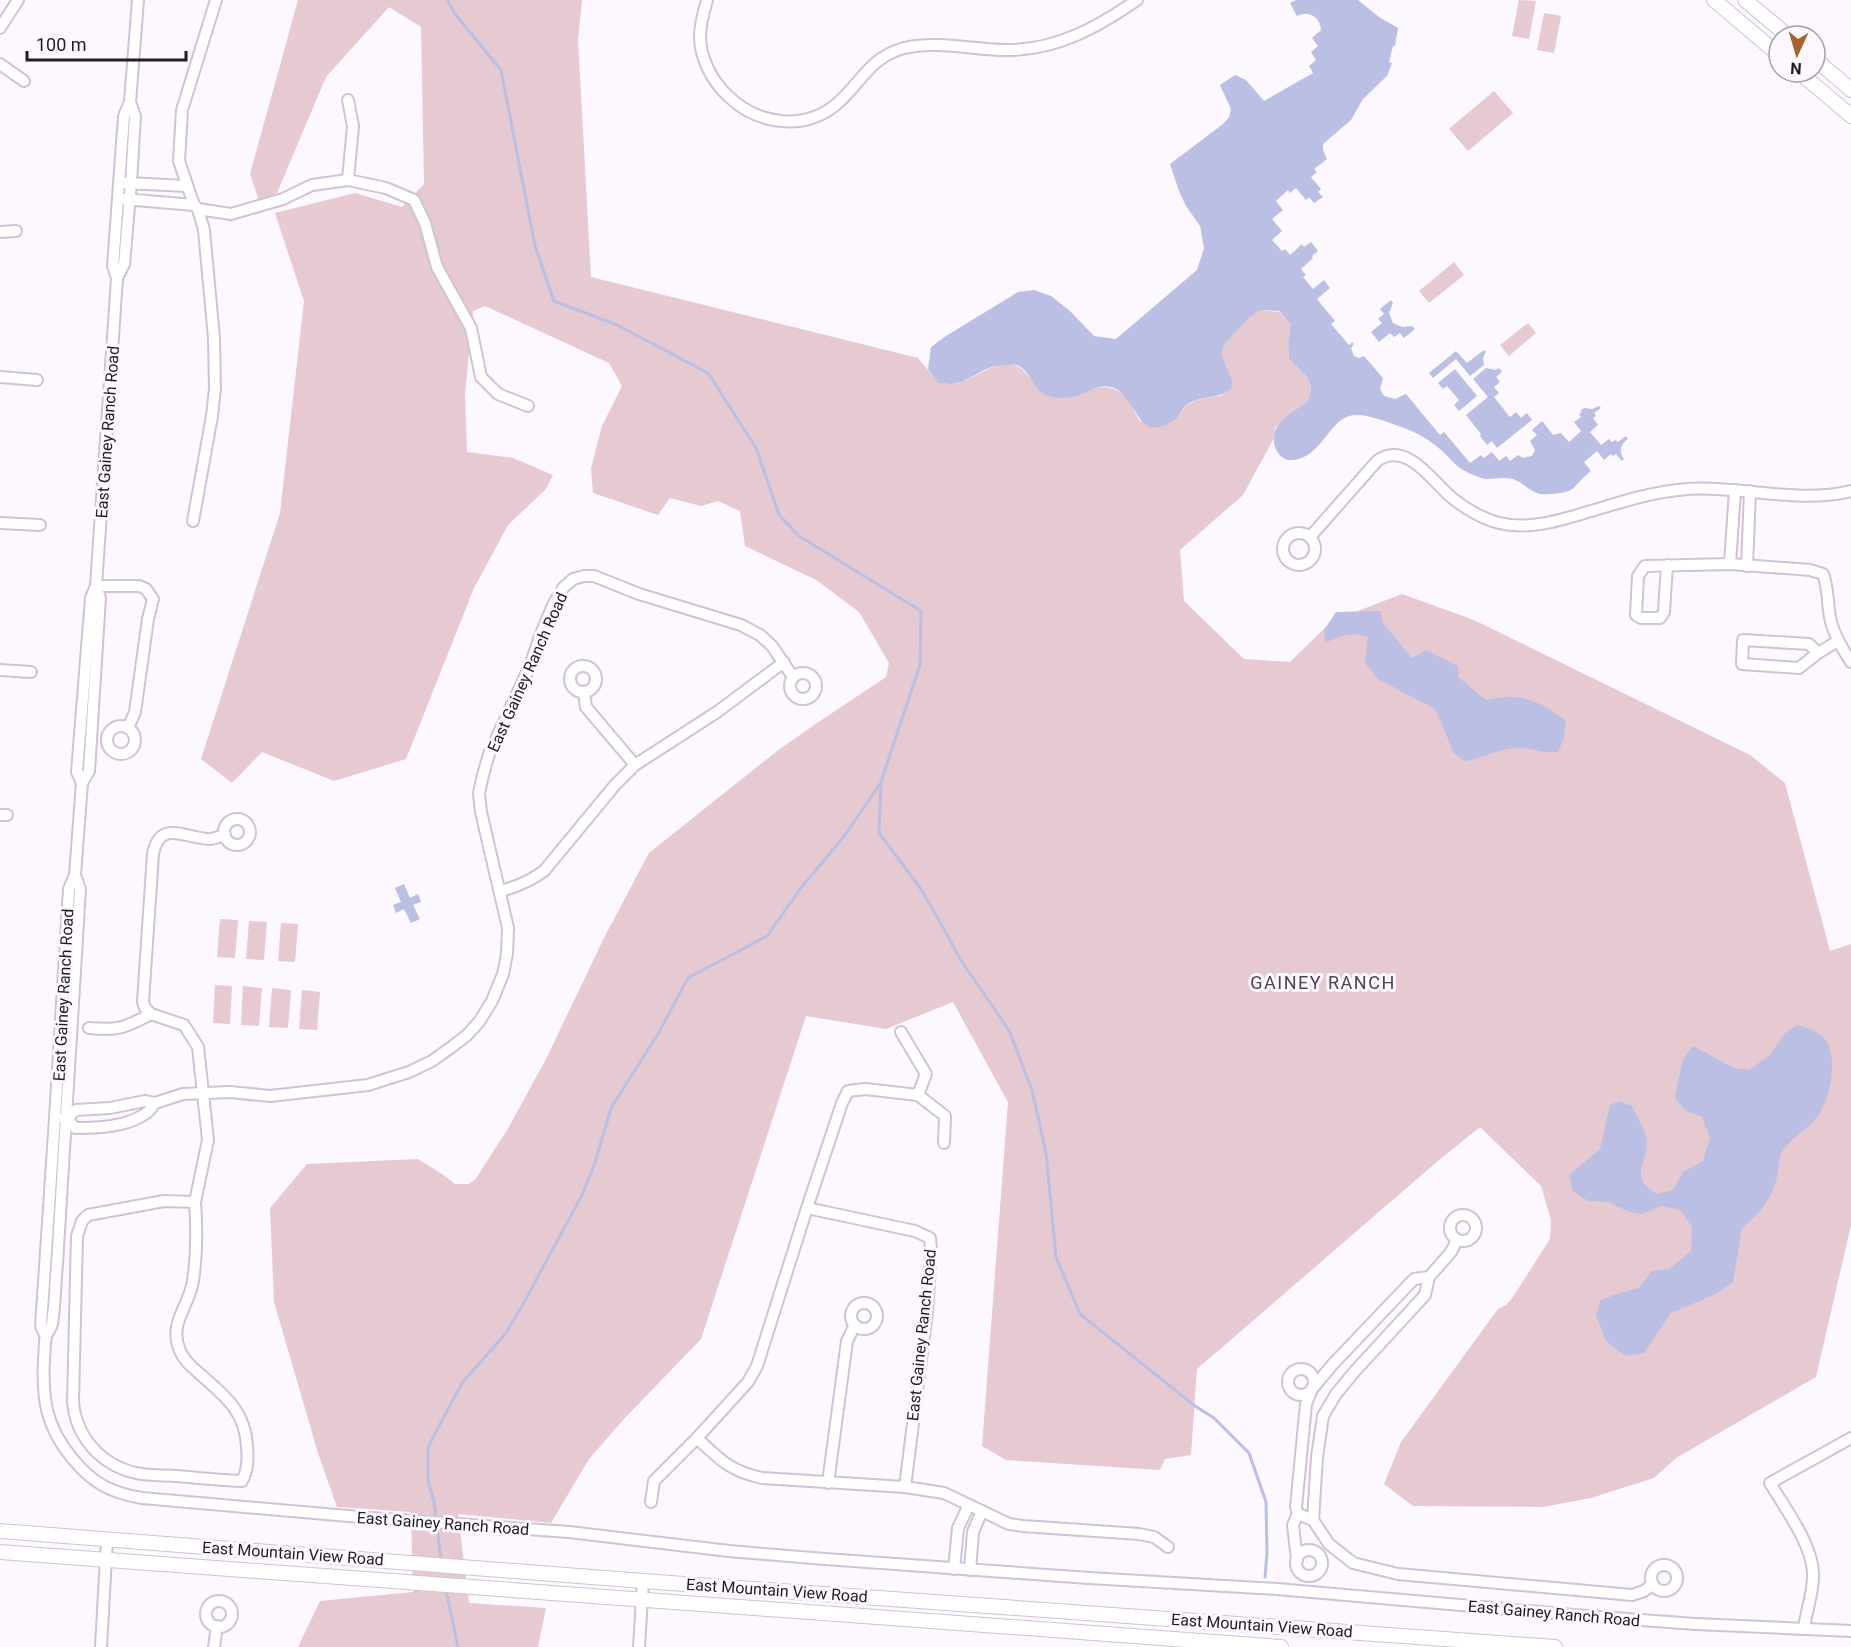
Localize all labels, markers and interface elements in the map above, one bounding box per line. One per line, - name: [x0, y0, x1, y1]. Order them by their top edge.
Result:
- scale bar: [27, 24, 186, 62]
- north arrow: [1767, 24, 1827, 84]
- text: 100 m: [36, 34, 87, 55]
- text: N: [1790, 59, 1802, 78]
- street label: East Gainey Ranch Road: [92, 345, 123, 519]
- street label: East Gainey Ranch Road: [484, 589, 571, 755]
- street label: East Gainey Ranch Road: [49, 908, 78, 1082]
- district label: GAINEY RANCH: [1250, 972, 1396, 993]
- street label: East Gainey Ranch Road: [903, 1248, 940, 1422]
- street label: East Gainey Ranch Road: [356, 1508, 530, 1539]
- street label: East Mountain View Road: [202, 1538, 384, 1569]
- street label: East Mountain View Road: [686, 1575, 868, 1606]
- street label: East Gainey Ranch Road: [1467, 1597, 1641, 1630]
- street label: East Mountain View Road: [1171, 1610, 1353, 1641]

